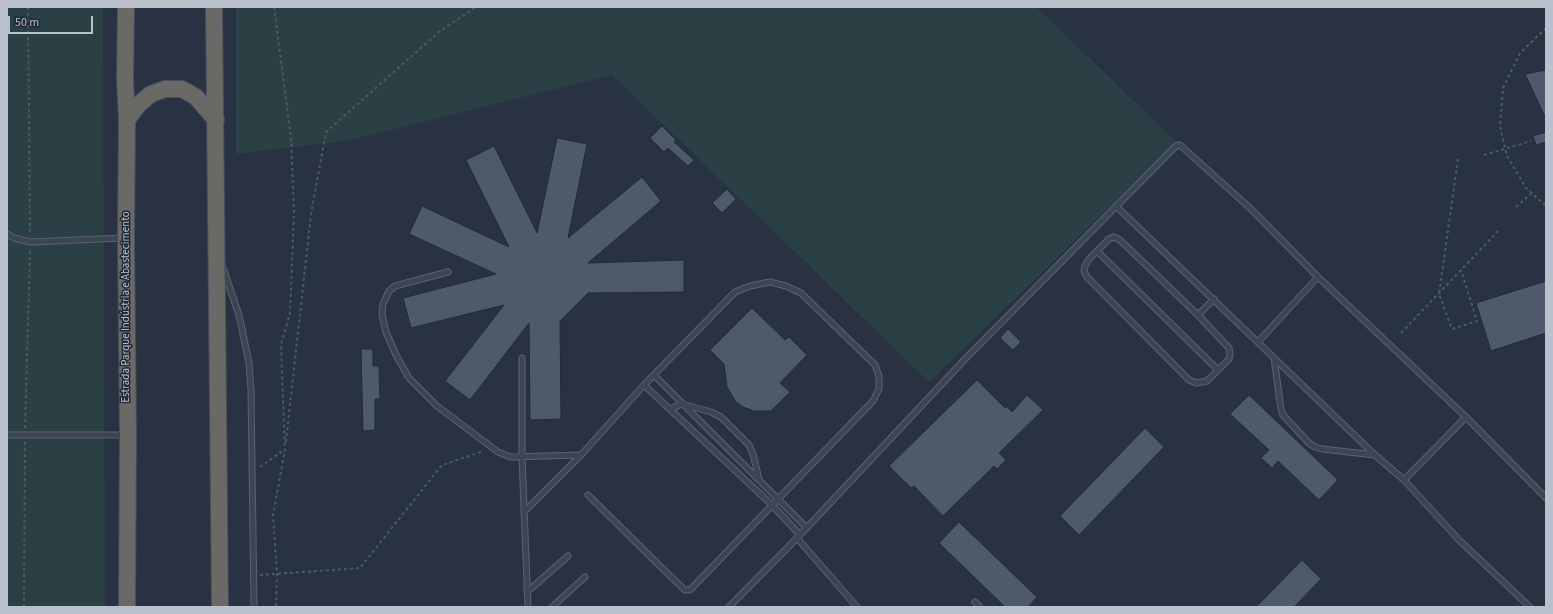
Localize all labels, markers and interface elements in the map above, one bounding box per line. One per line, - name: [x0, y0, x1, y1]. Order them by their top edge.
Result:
- scale bar: [10, 8, 95, 34]
- text: 50 m: [15, 14, 39, 31]
- street label: Estrada Parque Indústria e Abastecimento: [120, 211, 134, 403]

